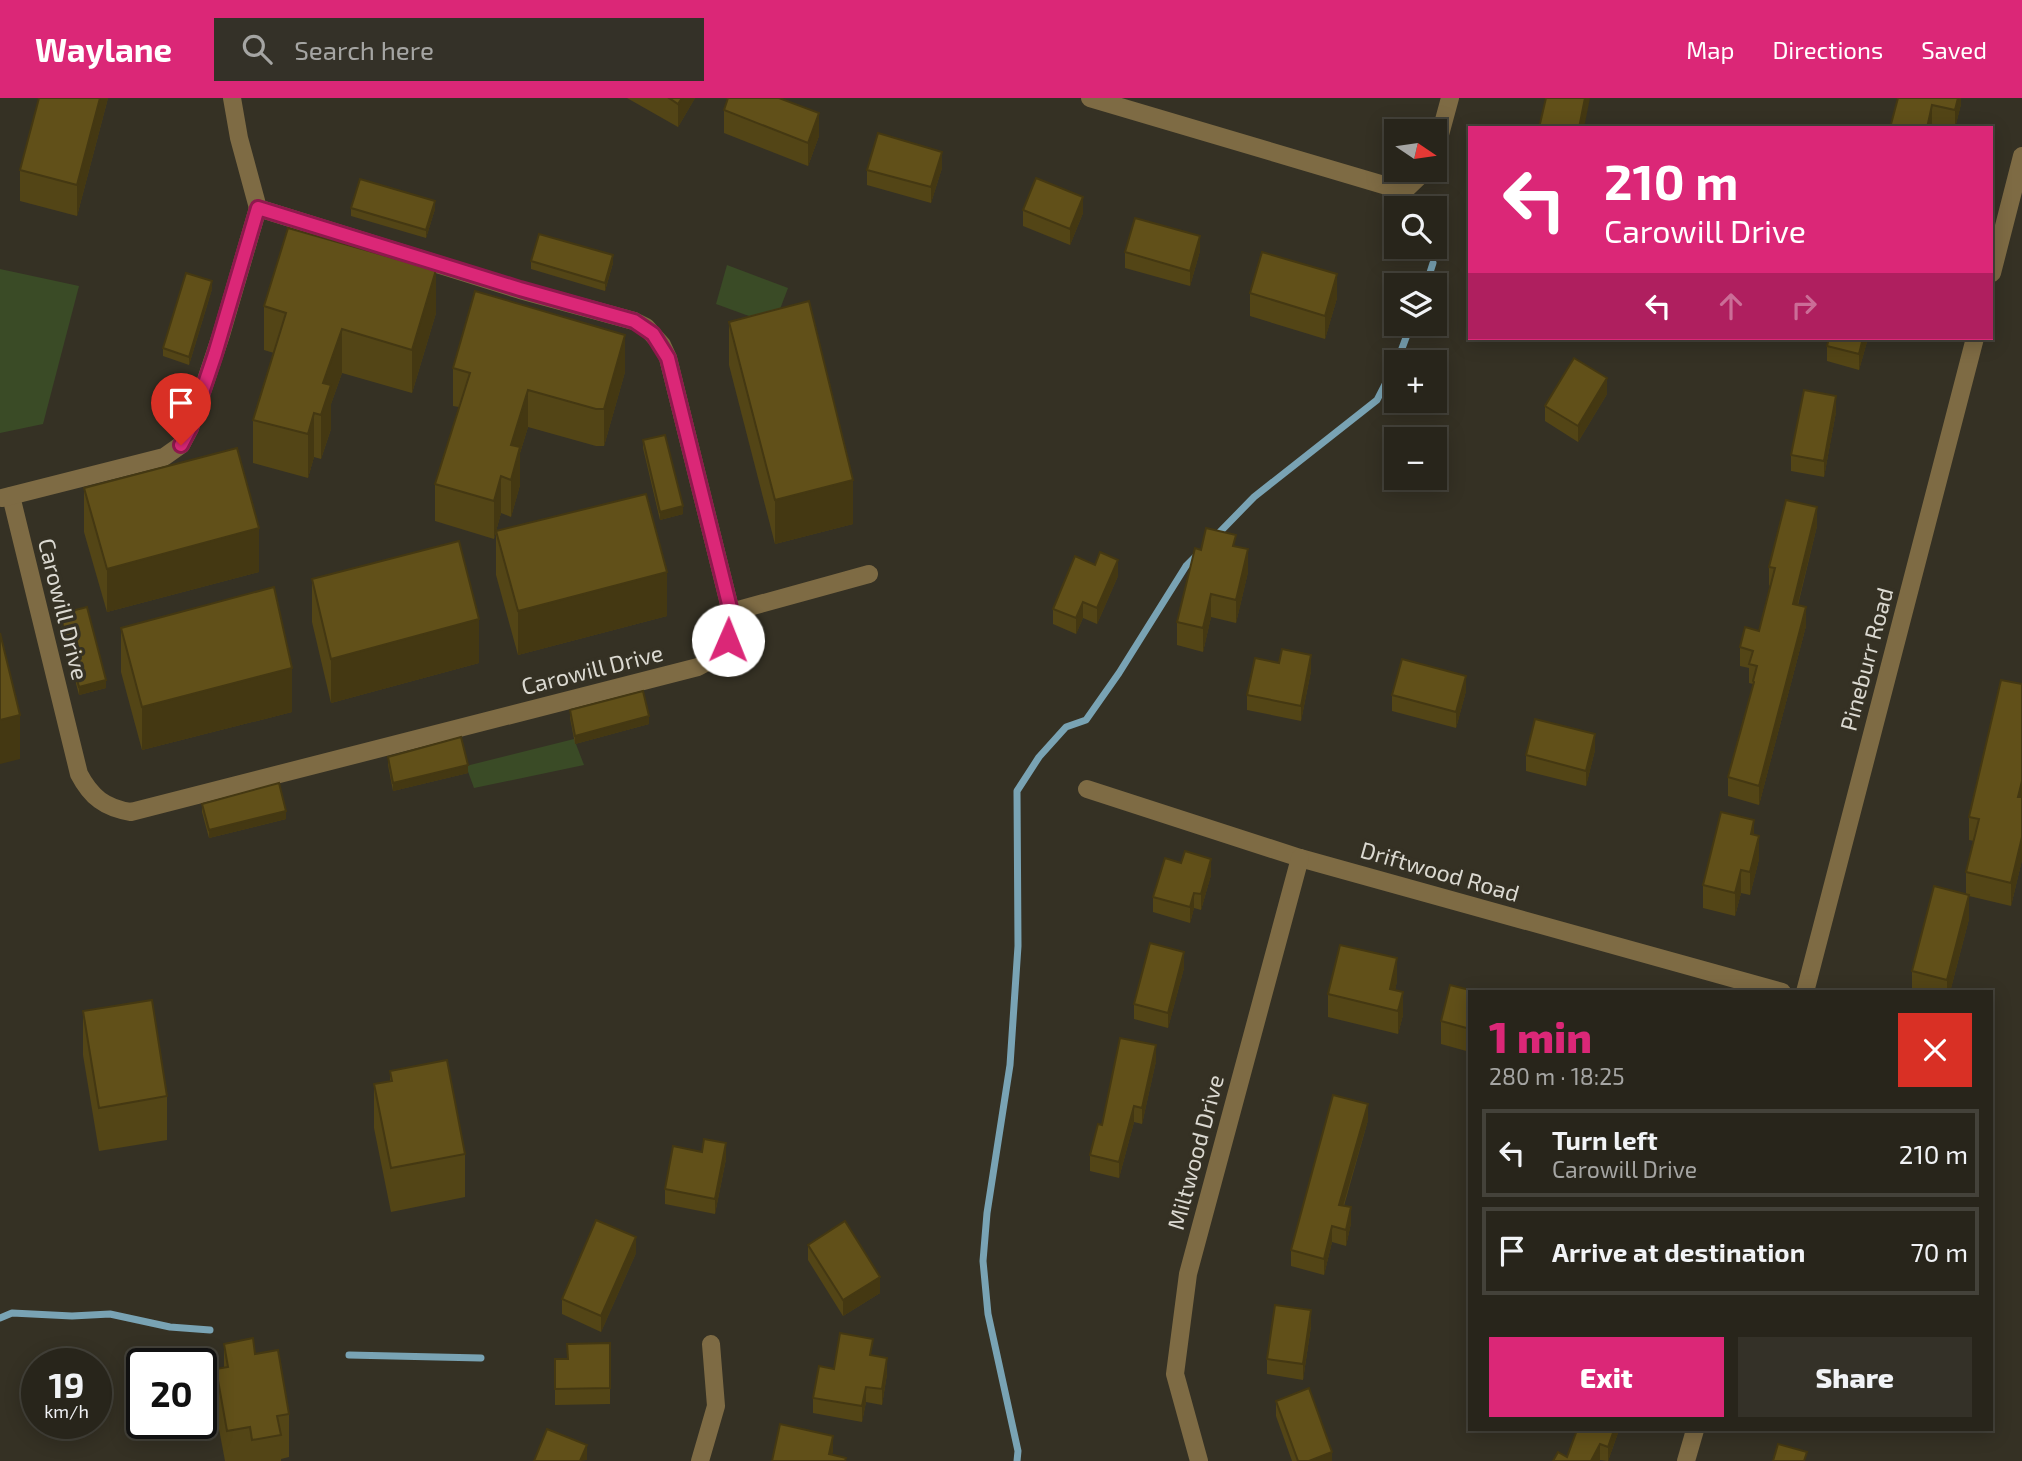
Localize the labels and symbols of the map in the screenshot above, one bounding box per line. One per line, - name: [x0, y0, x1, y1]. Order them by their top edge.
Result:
- north arrow: [1384, 119, 1447, 182]
- pin: [151, 373, 211, 445]
- street label: Carowill Drive: [33, 535, 95, 683]
- street label: Pineburr Road: [1833, 584, 1899, 734]
- position arrow: [691, 603, 765, 677]
- street label: Carowill Drive: [518, 638, 666, 700]
- street label: Driftwood Road: [1357, 835, 1523, 907]
- street label: Miltwood Drive: [1161, 1071, 1229, 1233]
- speed limit sign: 20: [126, 1348, 217, 1439]

